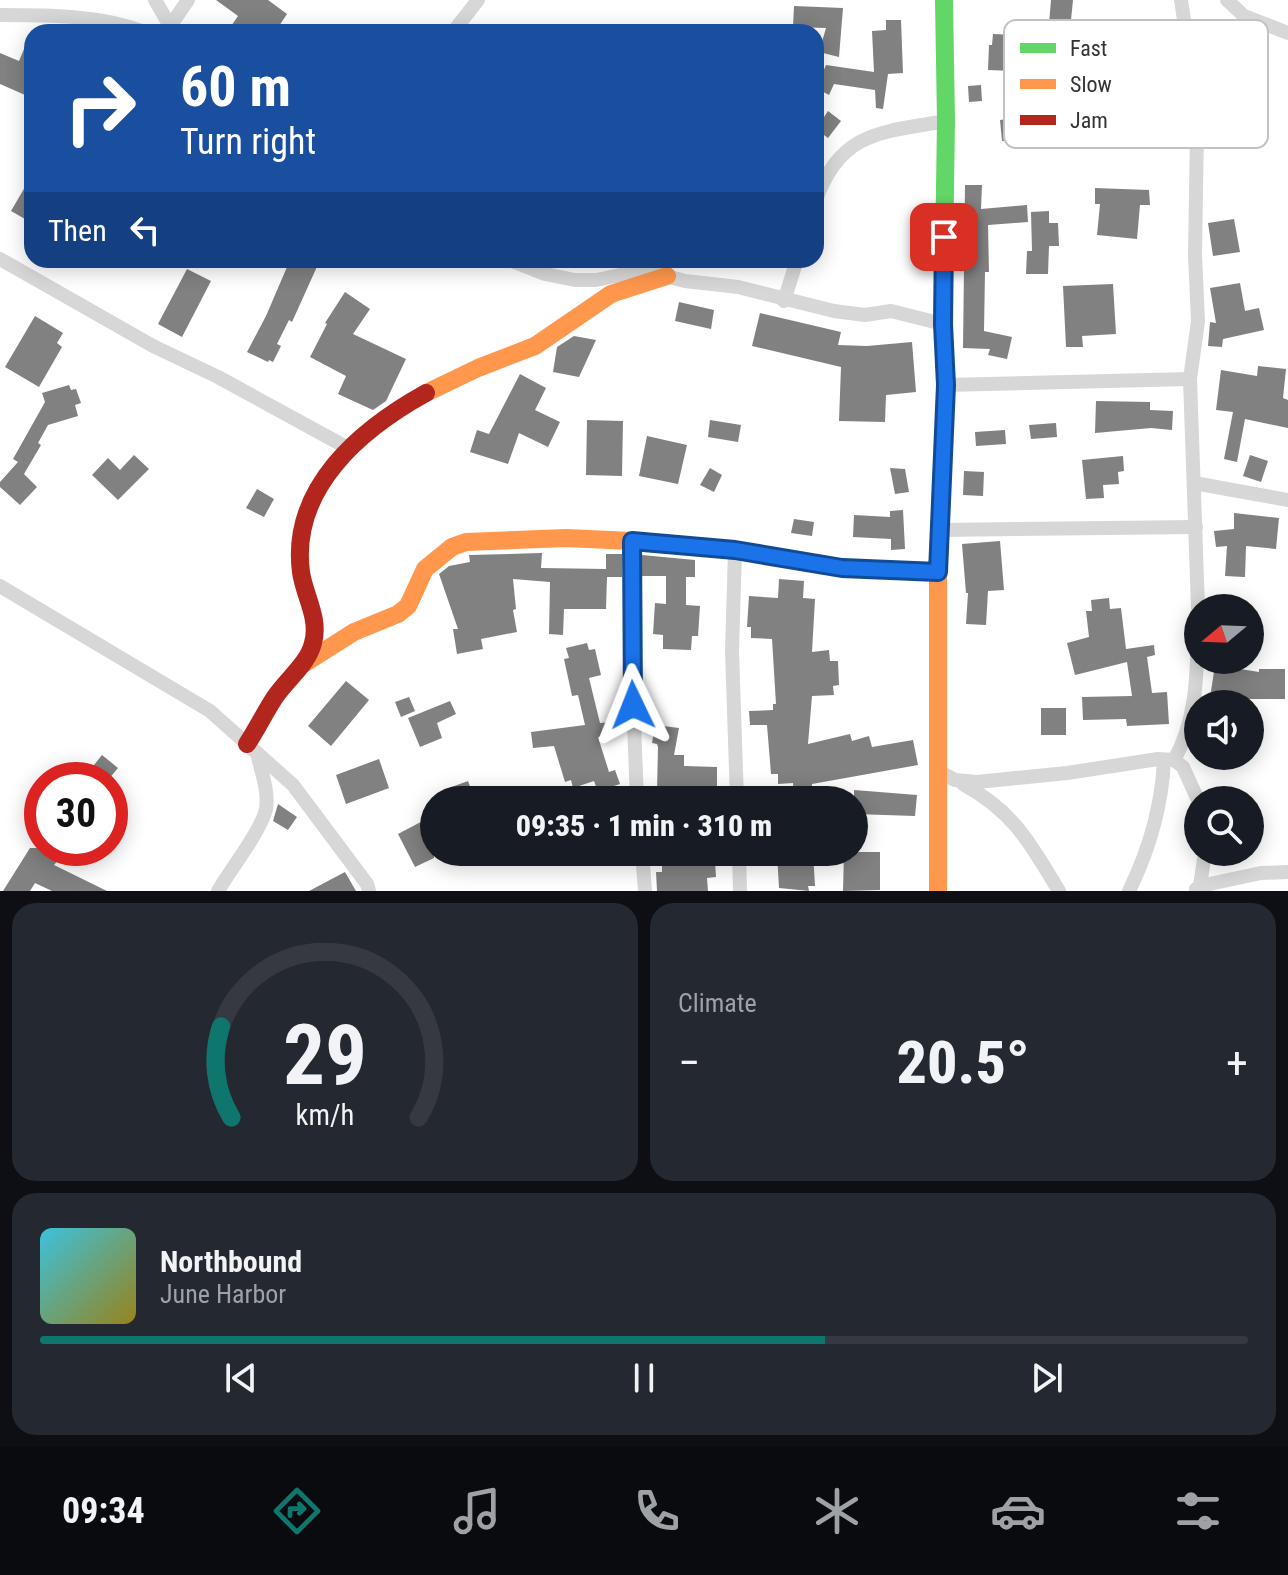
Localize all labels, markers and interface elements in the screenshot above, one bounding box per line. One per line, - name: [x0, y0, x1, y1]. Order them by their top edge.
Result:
- legend: [1004, 20, 1268, 148]
- text: Fast: [1070, 36, 1107, 61]
- text: 60 m: [180, 54, 291, 120]
- icon: right: [48, 56, 152, 160]
- text: Slow: [1070, 72, 1112, 97]
- text: Jam: [1070, 108, 1108, 133]
- text: Turn right: [180, 121, 316, 163]
- pin: [910, 203, 978, 271]
- icon: left: [123, 208, 167, 252]
- text: Then: [48, 213, 107, 248]
- icon: arrive: [922, 215, 966, 259]
- north arrow: [1184, 594, 1264, 674]
- map controls: [1184, 594, 1264, 866]
- position arrow: [591, 663, 675, 747]
- button: sound: [1184, 690, 1264, 770]
- speed limit sign: 30: [24, 762, 128, 866]
- button: search: [1184, 786, 1264, 866]
- text: 09:35 · 1 min · 310 m: [516, 808, 772, 843]
- text: Climate: [678, 988, 757, 1018]
- text: 29: [283, 1007, 367, 1104]
- text: 20.5°: [897, 1027, 1030, 1098]
- text: −: [678, 1037, 700, 1089]
- text: +: [1226, 1037, 1248, 1089]
- text: km/h: [296, 1098, 354, 1132]
- text: Northbound: [160, 1244, 302, 1279]
- text: June Harbor: [160, 1279, 286, 1309]
- icon: previous: [219, 1356, 263, 1400]
- icon: pause: [622, 1356, 666, 1400]
- icon: next: [1025, 1356, 1069, 1400]
- icon: directions: [269, 1483, 325, 1539]
- icon: music: [449, 1483, 505, 1539]
- icon: phone: [629, 1483, 685, 1539]
- icon: climate: [809, 1483, 865, 1539]
- icon: car: [990, 1483, 1046, 1539]
- icon: filters: [1170, 1483, 1226, 1539]
- text: 09:34: [62, 1490, 145, 1532]

